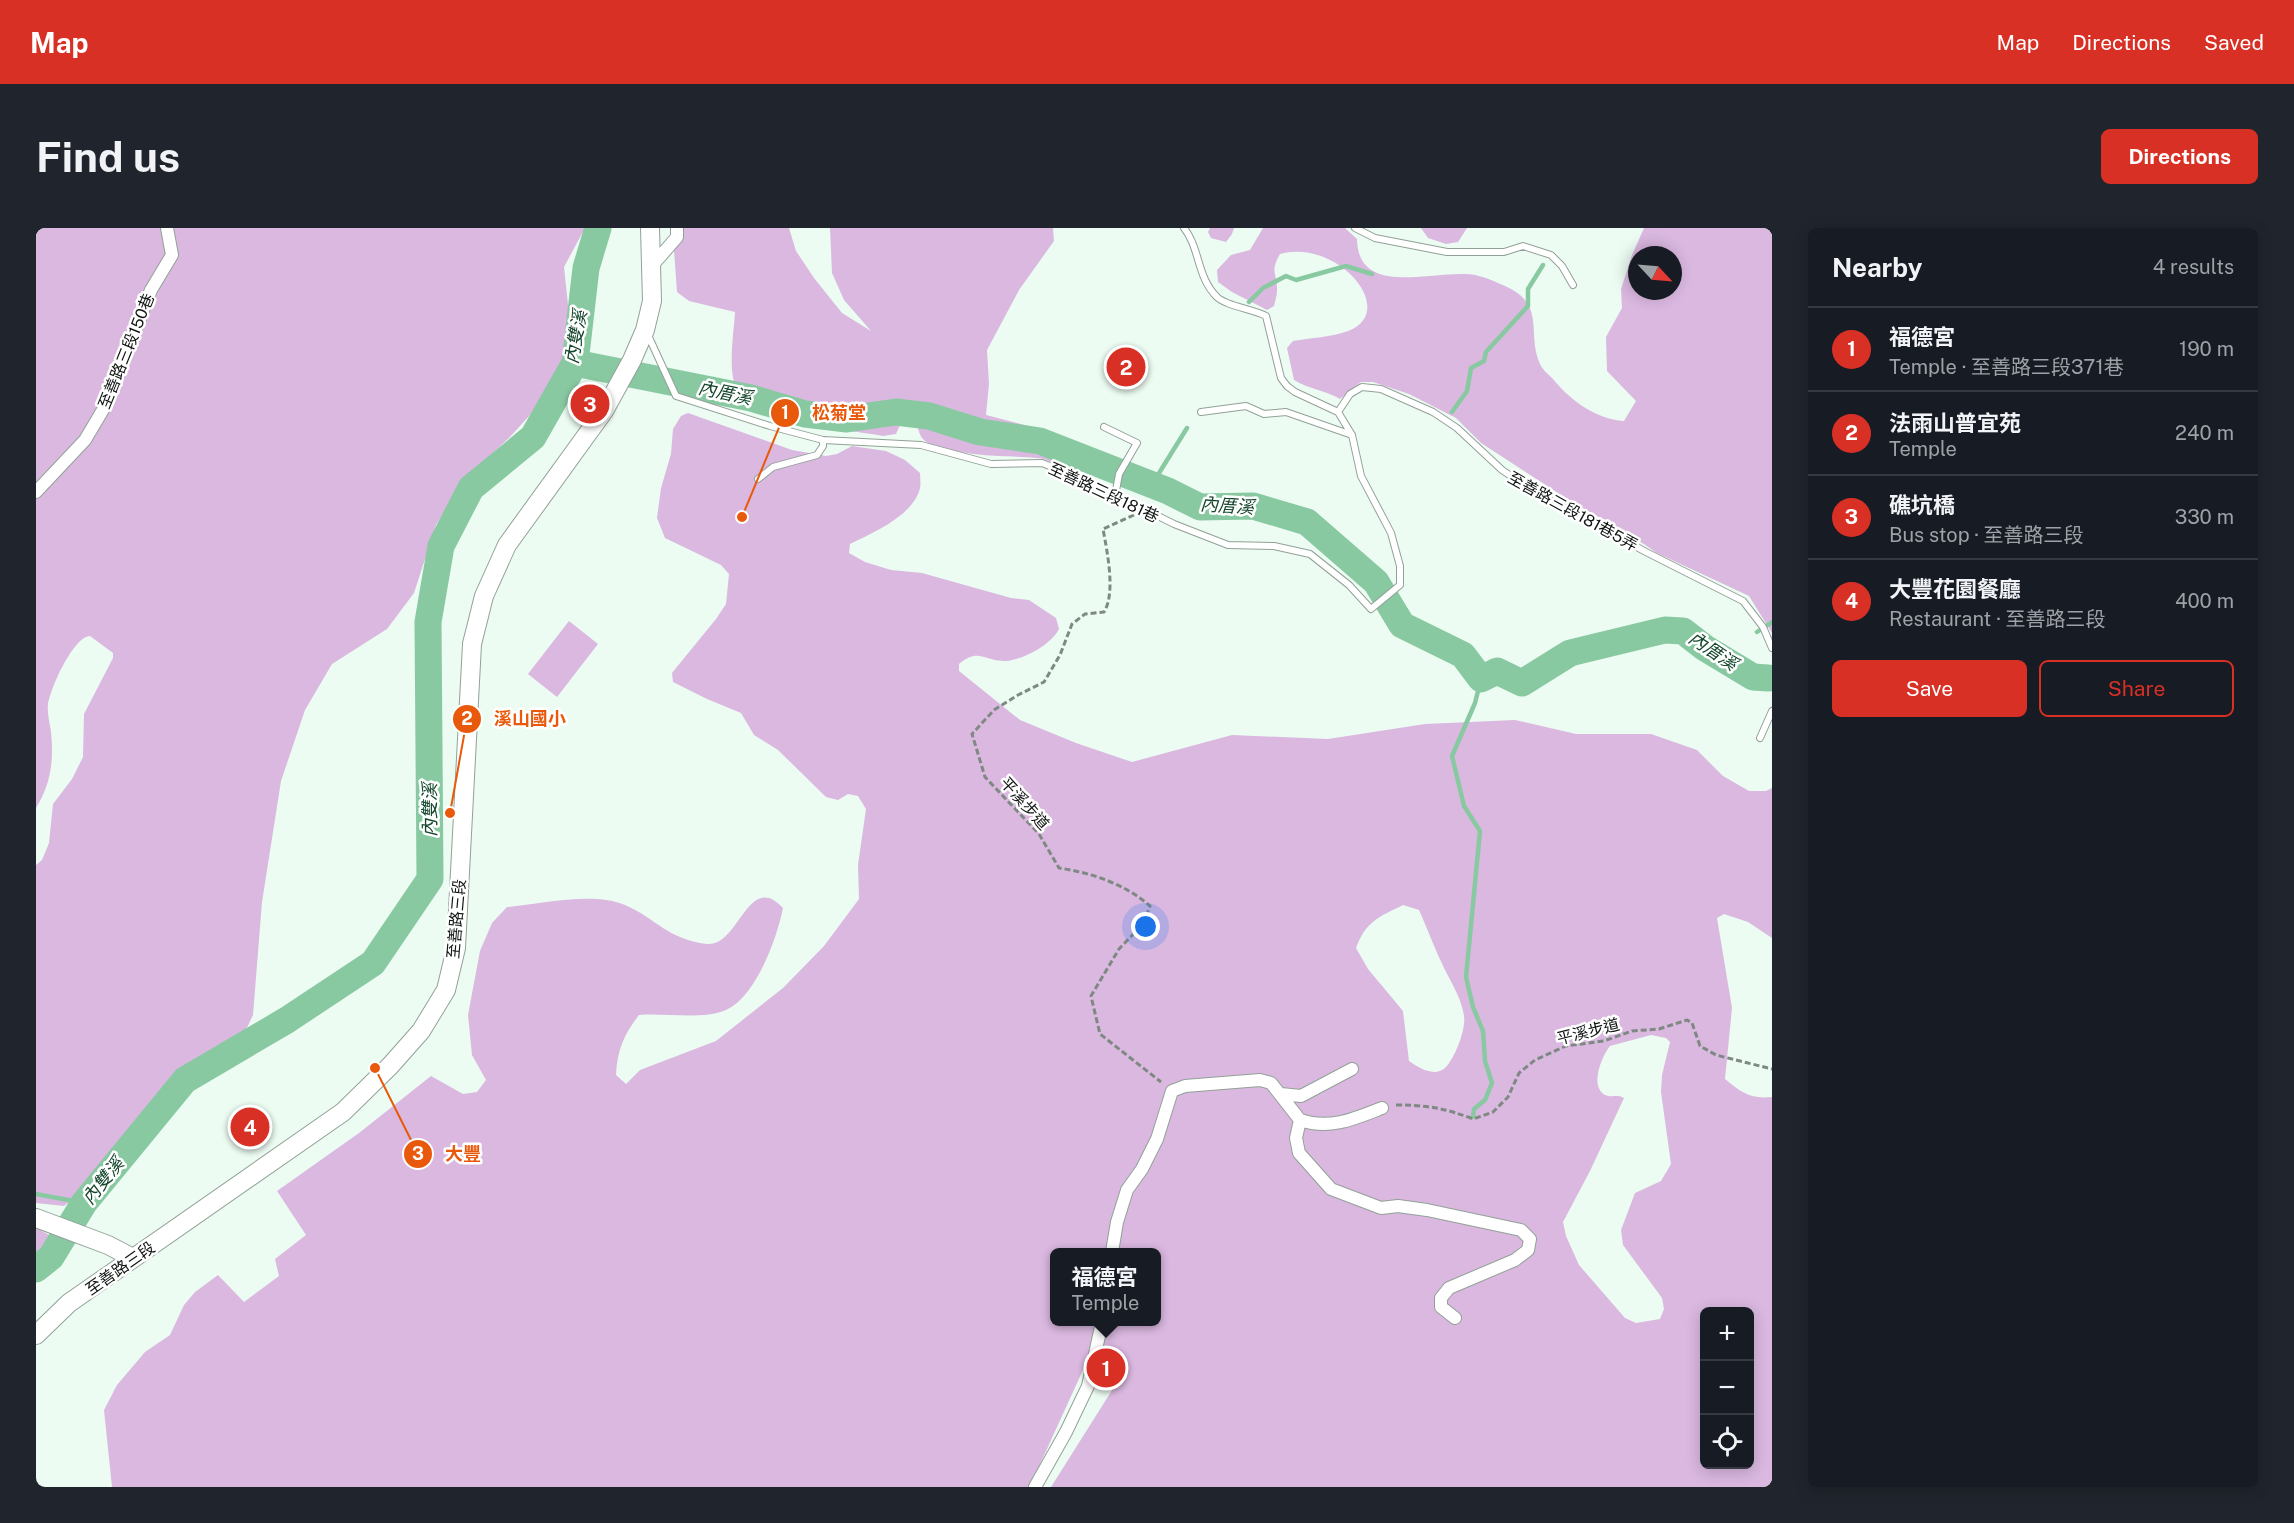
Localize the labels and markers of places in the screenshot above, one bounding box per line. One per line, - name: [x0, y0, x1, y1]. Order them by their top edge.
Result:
- pin: 2: [1106, 344, 1146, 390]
- pin: 3: [570, 382, 610, 426]
- callout: 松菊堂: [770, 395, 878, 431]
- callout: 溪山國小: [452, 701, 578, 737]
- pin: 4: [230, 1104, 270, 1150]
- callout: 大豐: [403, 1136, 493, 1172]
- pin: 1: [1086, 1346, 1126, 1390]

